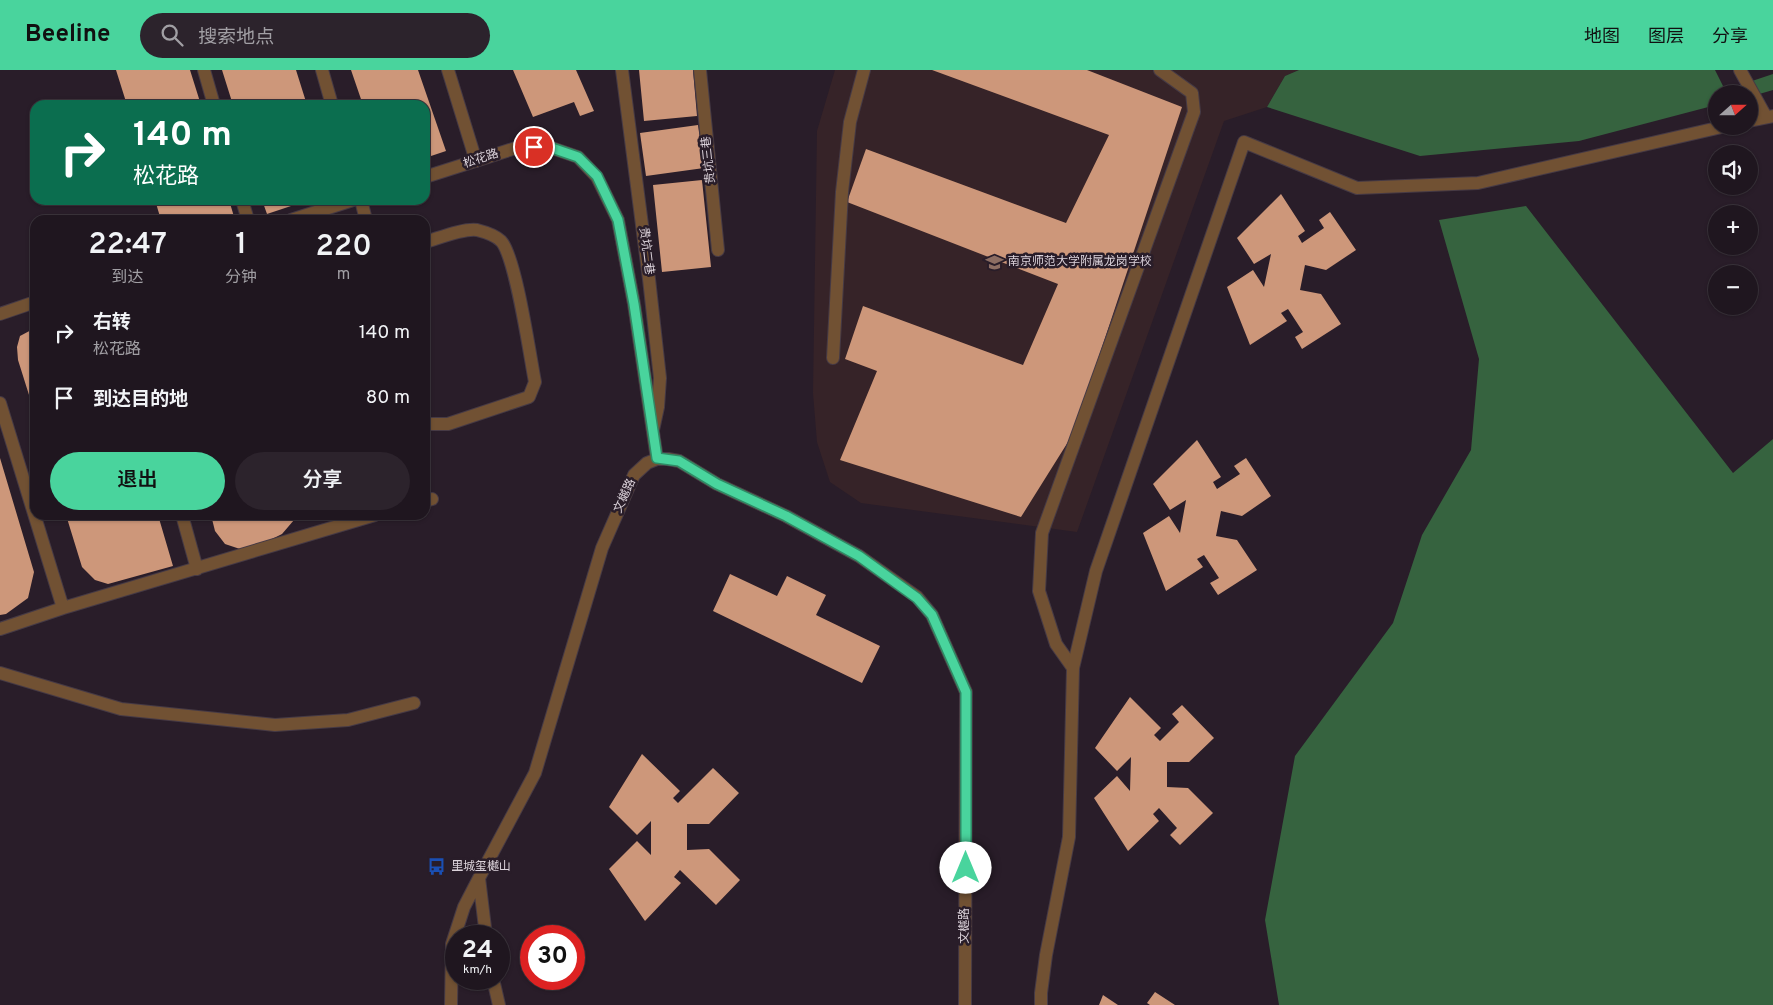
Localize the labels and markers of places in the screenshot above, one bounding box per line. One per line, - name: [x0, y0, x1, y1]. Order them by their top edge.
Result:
- pin: [513, 126, 555, 168]
- school or university icon: 南京师范大学附属龙岗学校: [984, 252, 1004, 272]
- place label: 南京师范大学附属龙岗学校: [1008, 254, 1152, 270]
- bus stop icon: 里城玺樾山: [427, 857, 447, 877]
- place label: 里城玺樾山: [451, 859, 511, 875]

